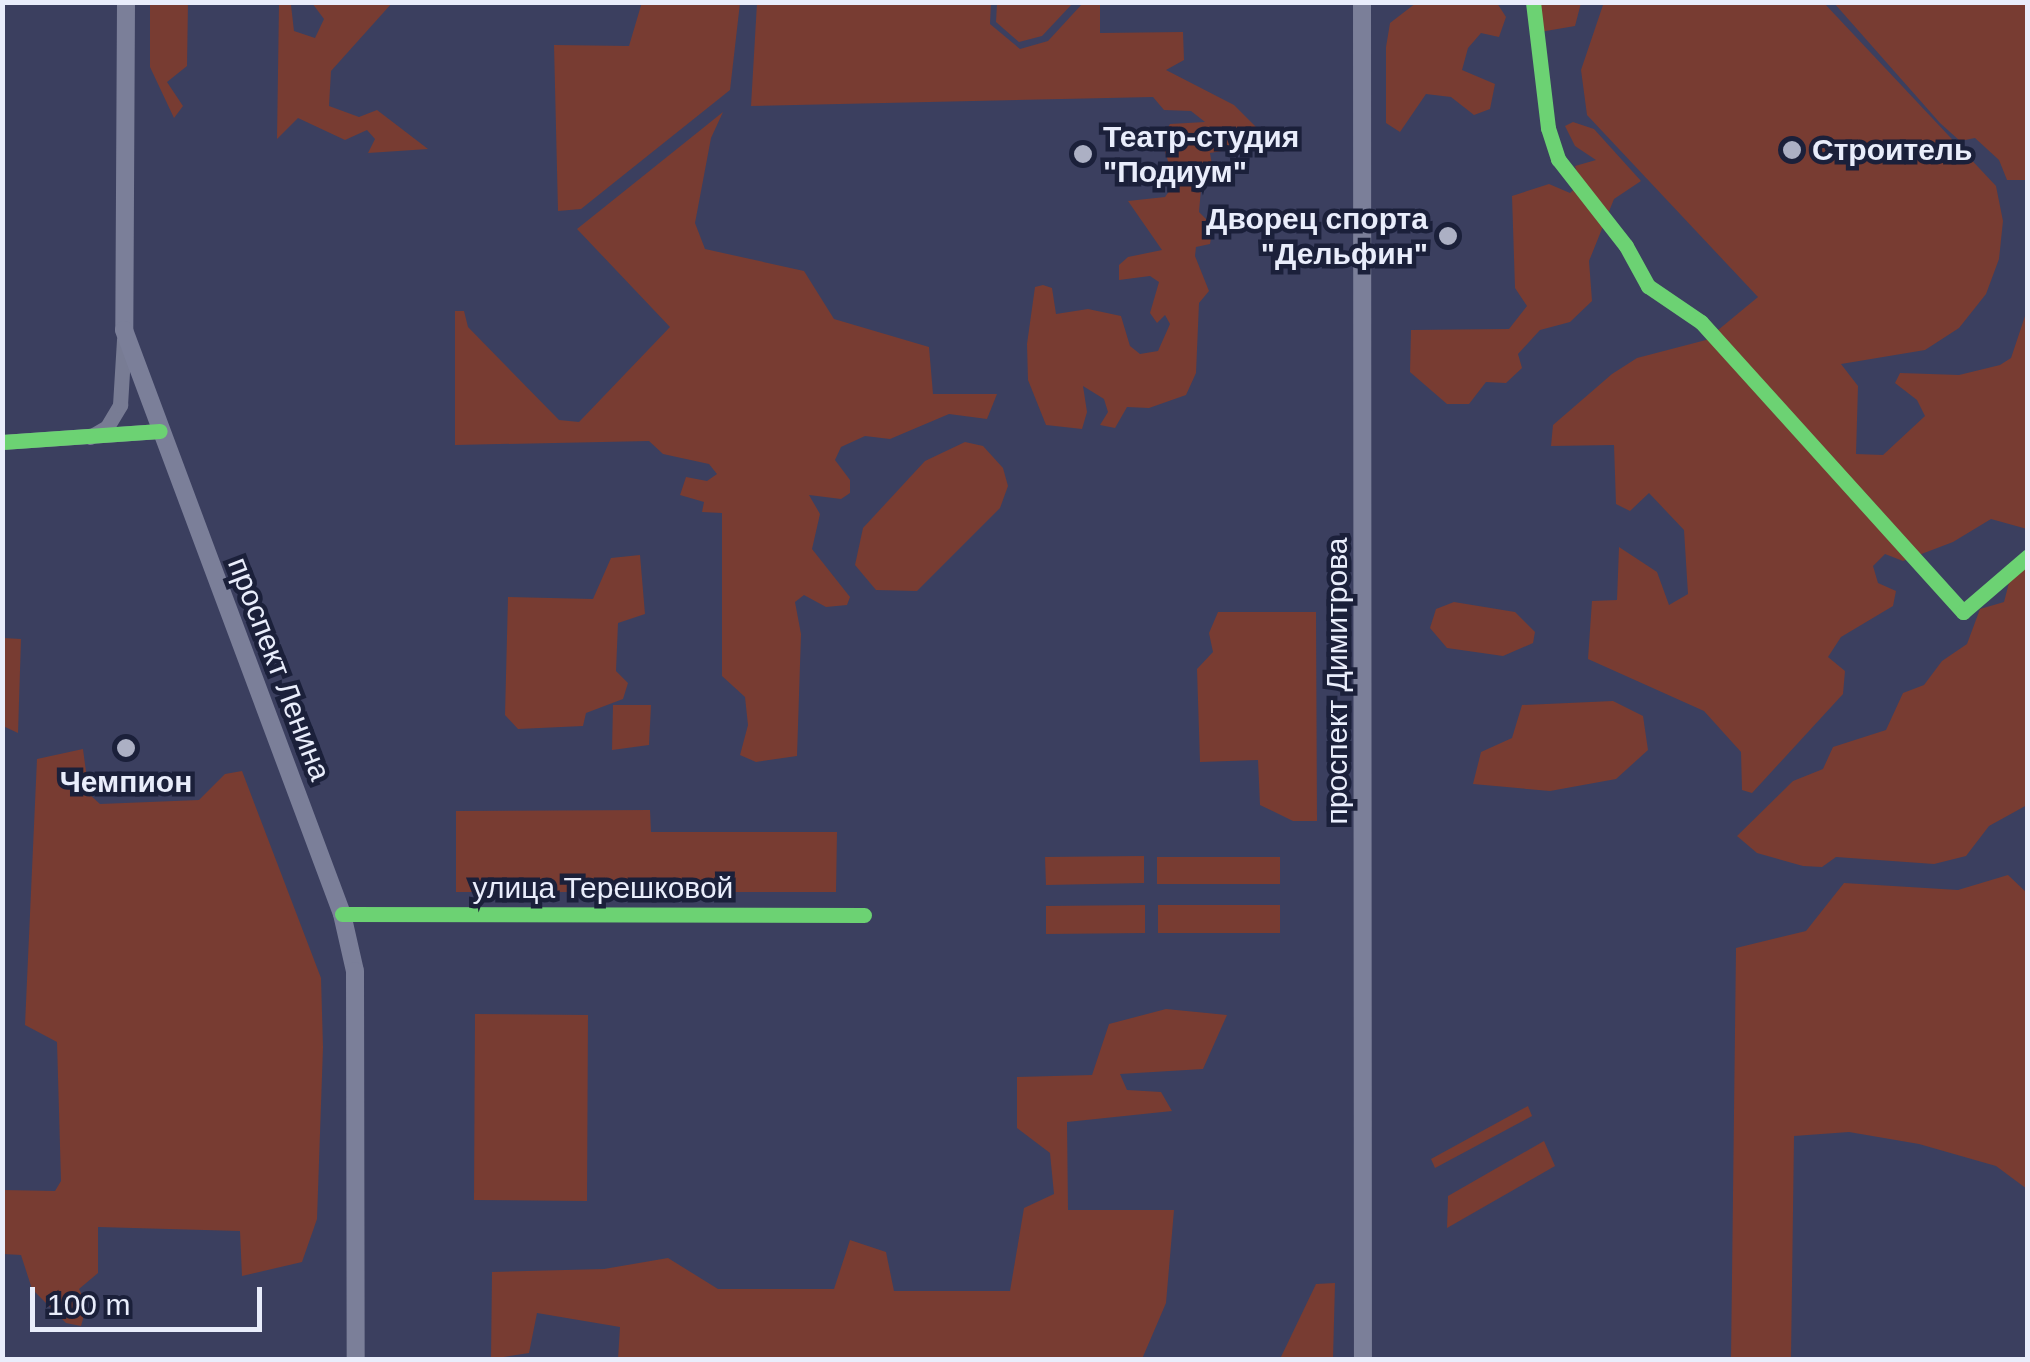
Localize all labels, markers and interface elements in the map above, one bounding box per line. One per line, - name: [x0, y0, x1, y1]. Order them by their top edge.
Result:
- place label: Театр-студия "Подиум": [1103, 119, 1299, 190]
- place label: Строитель: [1812, 132, 1972, 168]
- marker: Строитель: [1781, 139, 1803, 161]
- marker: Театр-студия "Подиум": [1072, 143, 1094, 165]
- place label: Дворец спорта "Дельфин": [1206, 201, 1428, 272]
- marker: Дворец спорта "Дельфин": [1437, 225, 1459, 247]
- street label: проспект Димитрова: [1319, 538, 1355, 824]
- street label: проспект Ленина: [220, 552, 338, 786]
- marker: Чемпион: [115, 737, 137, 759]
- place label: Чемпион: [60, 764, 192, 800]
- street label: улица Терешковой: [473, 870, 733, 906]
- scale bar: [35, 1267, 268, 1329]
- text: 100 m: [47, 1288, 130, 1321]

